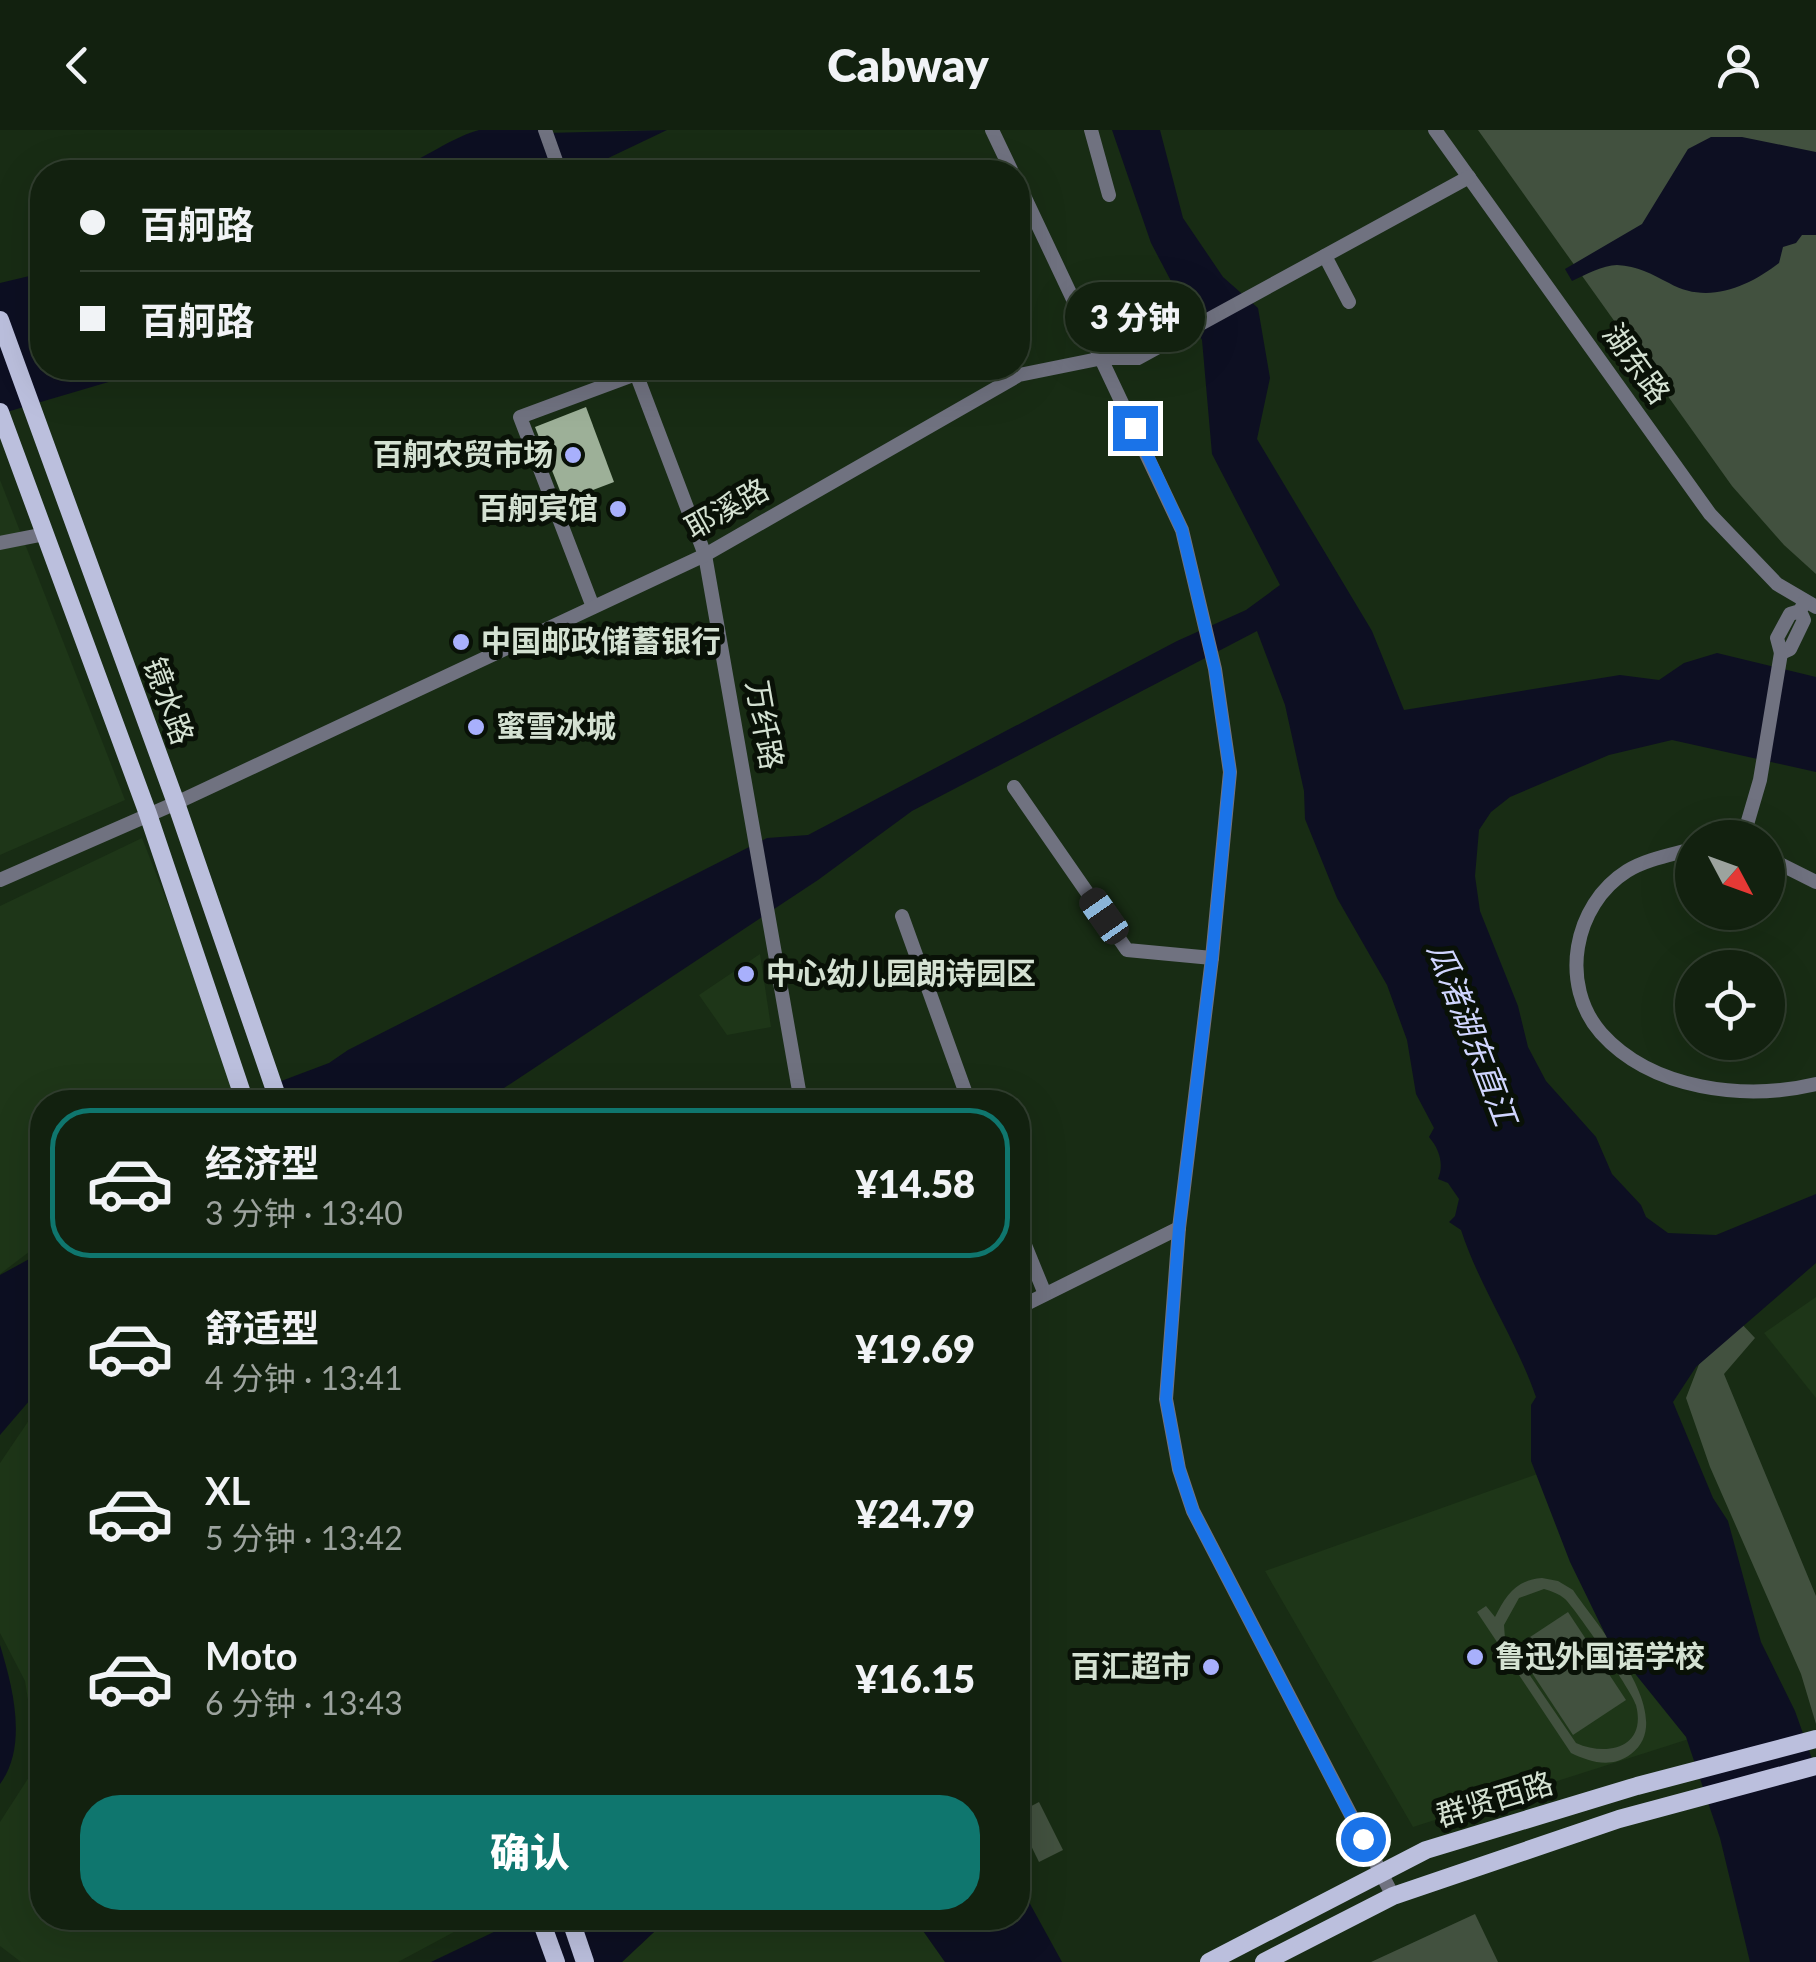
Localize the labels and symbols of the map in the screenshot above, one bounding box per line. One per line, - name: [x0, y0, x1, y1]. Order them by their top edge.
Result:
- callout: 3 分钟: [1065, 283, 1205, 353]
- street label: 湖东路: [1597, 316, 1679, 410]
- route end: [1113, 406, 1158, 451]
- place label: 百舸农贸市场: [373, 435, 553, 471]
- marker: 百舸农贸市场: [562, 444, 584, 466]
- street label: 耶溪路: [678, 470, 774, 545]
- place label: 百舸宾馆: [478, 489, 598, 525]
- marker: 百舸宾馆: [607, 498, 629, 520]
- place label: 中国邮政储蓄银行: [481, 622, 721, 658]
- marker: 中国邮政储蓄银行: [450, 631, 472, 653]
- street label: 镜水路: [138, 652, 202, 749]
- street label: 万纤路: [740, 677, 792, 772]
- place label: 蜜雪冰城: [496, 707, 616, 743]
- marker: 蜜雪冰城: [465, 716, 487, 738]
- north arrow: [1675, 820, 1785, 930]
- car: [1075, 883, 1133, 949]
- water label: 瓜渚湖东直江: [1421, 937, 1527, 1133]
- place label: 中心幼儿园朗诗园区: [766, 954, 1036, 990]
- marker: 中心幼儿园朗诗园区: [735, 963, 757, 985]
- place label: 鲁迅外国语学校: [1495, 1637, 1705, 1673]
- marker: 鲁迅外国语学校: [1464, 1646, 1486, 1668]
- place label: 百汇超市: [1071, 1647, 1191, 1683]
- marker: 百汇超市: [1200, 1656, 1222, 1678]
- street label: 群贤西路: [1432, 1763, 1557, 1833]
- route start: [1341, 1817, 1386, 1862]

